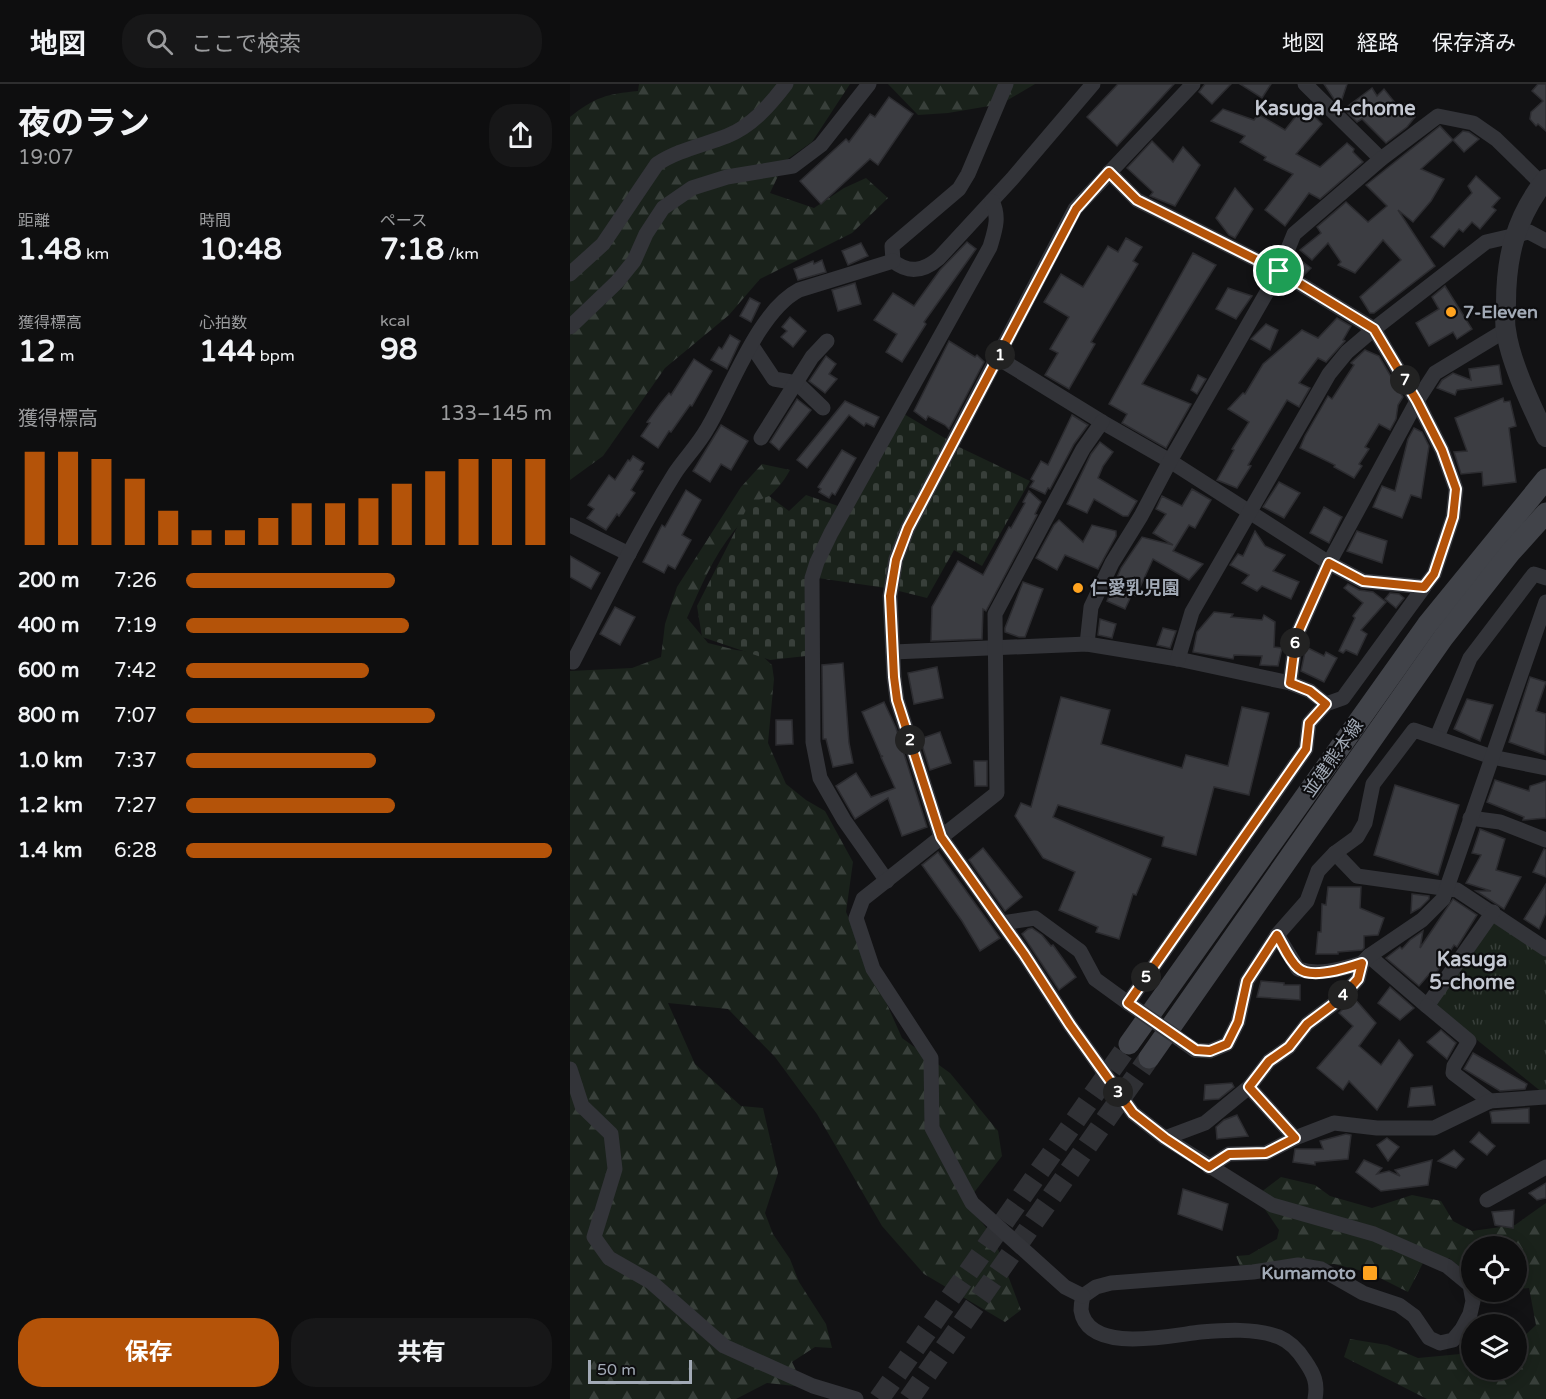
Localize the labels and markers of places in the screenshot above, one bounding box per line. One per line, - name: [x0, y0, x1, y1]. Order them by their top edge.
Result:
- pin: [1253, 245, 1304, 296]
- place label: 7-Eleven: [1463, 301, 1538, 323]
- marker: 7-Eleven: [1444, 305, 1458, 319]
- pin: 1: [985, 340, 1015, 370]
- pin: 7: [1390, 365, 1420, 395]
- place label: 仁愛乳児園: [1090, 577, 1180, 599]
- marker: 仁愛乳児園: [1071, 581, 1085, 595]
- pin: 6: [1280, 628, 1310, 658]
- pin: 2: [895, 725, 925, 755]
- pin: 5: [1131, 962, 1161, 992]
- pin: 4: [1328, 980, 1358, 1010]
- pin: 3: [1103, 1077, 1133, 1107]
- place label: Kumamoto: [1261, 1262, 1356, 1284]
- marker: Kumamoto: [1361, 1264, 1379, 1282]

